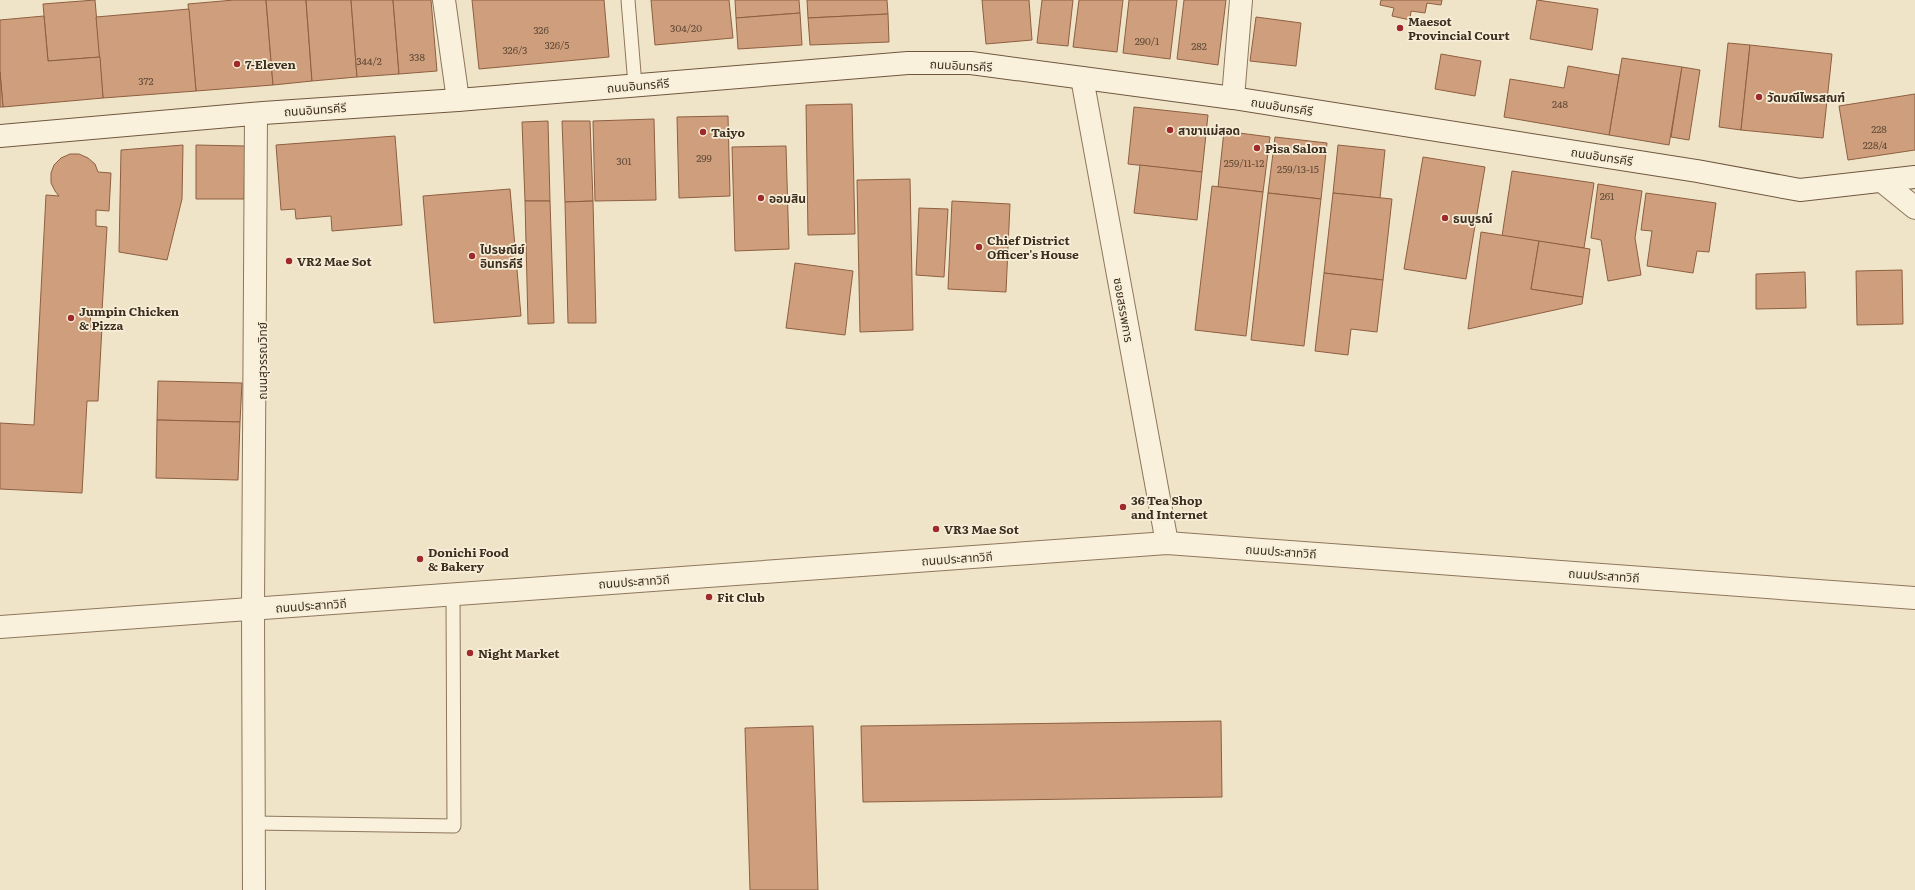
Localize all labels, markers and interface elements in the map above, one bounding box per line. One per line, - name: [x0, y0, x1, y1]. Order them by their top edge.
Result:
- place label: Maesot Provincial Court: [1408, 12, 1511, 44]
- house number: 304/20: [670, 20, 702, 35]
- house number: 326: [533, 22, 549, 37]
- marker: Maesot Provincial Court: [1395, 23, 1405, 33]
- house number: 290/1: [1135, 33, 1159, 48]
- house number: 326/5: [545, 37, 569, 52]
- house number: 282: [1191, 38, 1207, 53]
- house number: 326/3: [502, 42, 528, 57]
- house number: 338: [409, 49, 426, 64]
- house number: 344/2: [356, 53, 382, 68]
- street label: ถนนอินทรคีรี: [929, 54, 993, 76]
- place label: 7-Eleven: [245, 55, 297, 73]
- marker: 7-Eleven: [232, 59, 242, 69]
- house number: 372: [138, 73, 154, 88]
- street label: ถนนอินทรคีรี: [606, 73, 670, 97]
- place label: วัดมณีไพรสณฑ์: [1767, 88, 1845, 106]
- street label: ถนนอินทรคีรี: [1250, 92, 1314, 120]
- marker: วัดมณีไพรสณฑ์: [1754, 92, 1764, 102]
- house number: 248: [1552, 96, 1569, 111]
- street label: ถนนอินทรคีรี: [283, 98, 347, 120]
- place label: สาขาแม่สอด: [1178, 121, 1240, 139]
- house number: 228: [1871, 121, 1887, 136]
- place label: Taiyo: [711, 123, 745, 141]
- marker: สาขาแม่สอด: [1165, 125, 1175, 135]
- marker: Taiyo: [698, 127, 708, 137]
- house number: 228/4: [1863, 137, 1888, 152]
- place label: Pisa Salon: [1265, 139, 1327, 157]
- street label: ถนนอินทรคีรี: [1570, 142, 1634, 170]
- marker: Pisa Salon: [1252, 143, 1262, 153]
- house number: 299: [696, 150, 712, 165]
- house number: 301: [616, 153, 632, 168]
- house number: 259/11-12: [1224, 155, 1264, 170]
- house number: 259/13-15: [1277, 161, 1319, 176]
- house number: 261: [1600, 188, 1614, 203]
- place label: ออมสิน: [769, 189, 806, 207]
- marker: ออมสิน: [756, 193, 766, 203]
- place label: ธนบูรณ์: [1453, 209, 1493, 227]
- marker: ธนบูรณ์: [1440, 213, 1450, 223]
- place label: Chief District Officer's House: [987, 231, 1079, 263]
- place label: ไปรษณีย์ อินทรคีรี: [480, 240, 525, 272]
- marker: Chief District Officer's House: [974, 242, 984, 252]
- marker: ไปรษณีย์ อินทรคีรี: [467, 251, 477, 261]
- place label: VR2 Mae Sot: [297, 252, 372, 270]
- marker: VR2 Mae Sot: [284, 256, 294, 266]
- street label: ซอยสรรพการ: [1109, 276, 1139, 344]
- place label: Jumpin Chicken & Pizza: [79, 302, 180, 334]
- marker: Jumpin Chicken & Pizza: [66, 313, 76, 323]
- street label: ถนนสุวรรณวิทย์: [253, 322, 271, 400]
- place label: 36 Tea Shop and Internet: [1131, 491, 1209, 523]
- marker: 36 Tea Shop and Internet: [1118, 502, 1128, 512]
- place label: VR3 Mae Sot: [944, 520, 1020, 538]
- marker: VR3 Mae Sot: [931, 524, 941, 534]
- street label: ถนนประสาทวิถี: [1245, 540, 1317, 562]
- place label: Donichi Food & Bakery: [428, 543, 509, 575]
- street label: ถนนประสาทวิถี: [921, 547, 993, 569]
- marker: Donichi Food & Bakery: [415, 554, 425, 564]
- street label: ถนนประสาทวิถี: [1568, 564, 1640, 586]
- street label: ถนนประสาทวิถี: [598, 570, 670, 592]
- place label: Fit Club: [717, 588, 765, 606]
- marker: Fit Club: [704, 592, 714, 602]
- street label: ถนนประสาทวิถี: [275, 594, 347, 616]
- place label: Night Market: [478, 644, 560, 662]
- marker: Night Market: [465, 648, 475, 658]

